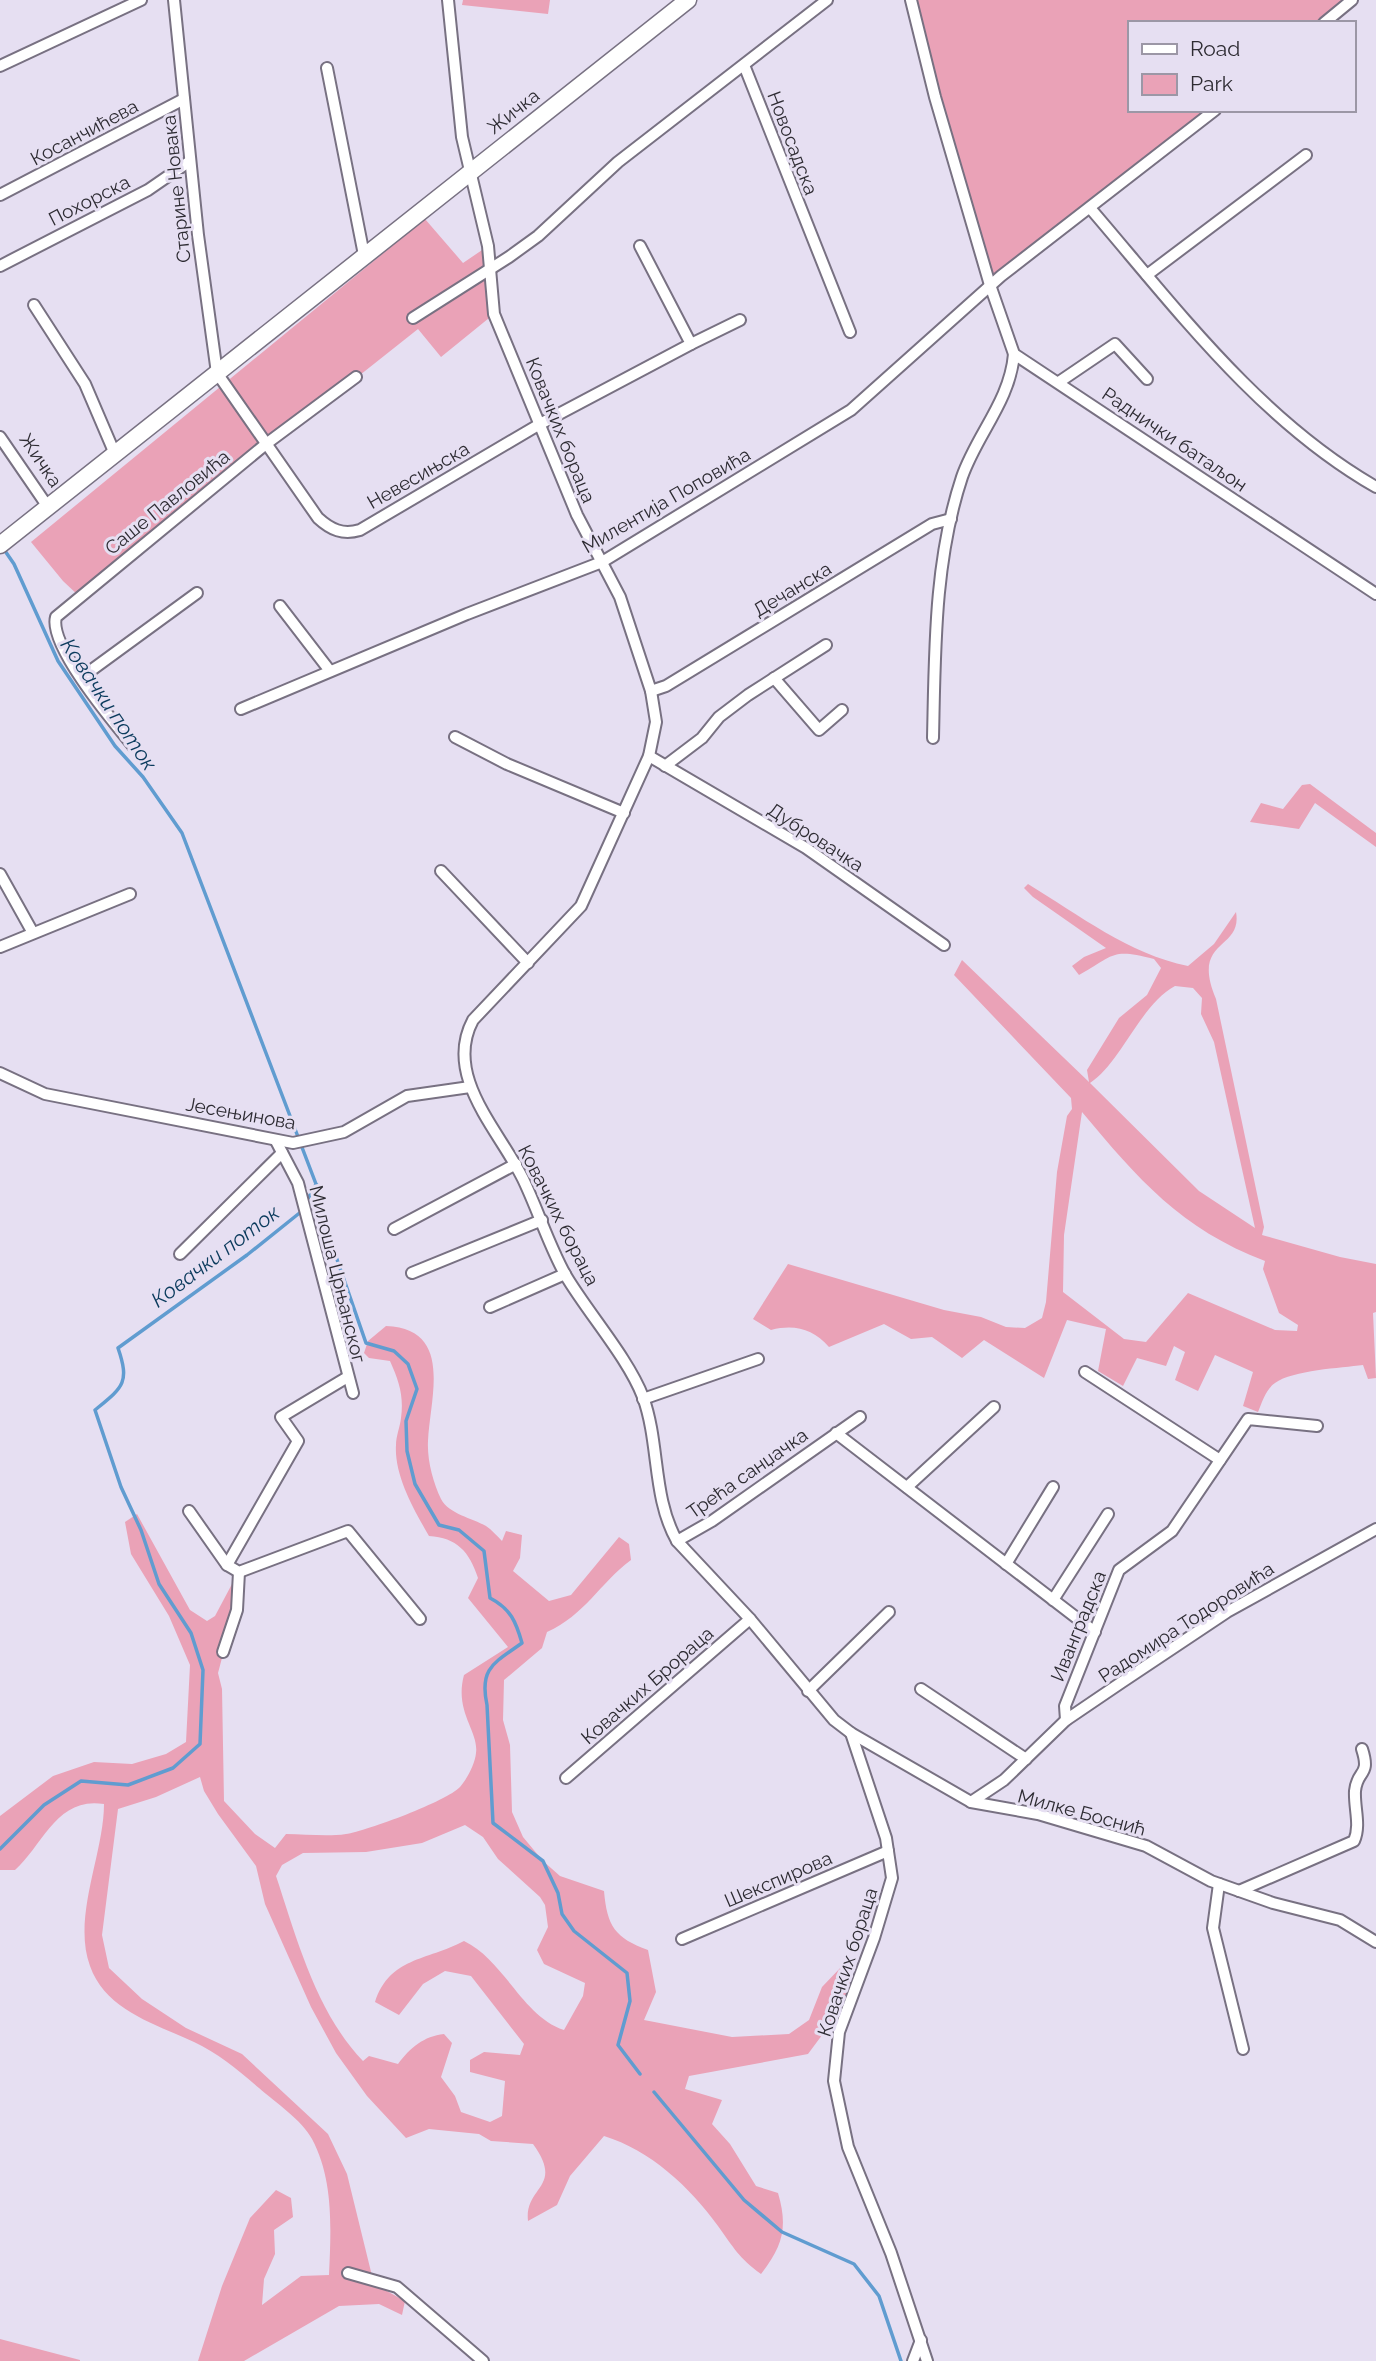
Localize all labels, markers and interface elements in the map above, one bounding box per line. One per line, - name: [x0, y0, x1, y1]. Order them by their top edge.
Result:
- legend: [1128, 21, 1355, 112]
- text: Road: [1190, 36, 1240, 61]
- text: Park: [1190, 71, 1233, 96]
- street label: Жичка: [483, 84, 543, 138]
- street label: Новосадска: [763, 88, 823, 198]
- street label: Косанчићева: [27, 94, 141, 170]
- street label: Старине Новака: [157, 114, 195, 264]
- street label: Похорска: [45, 170, 133, 230]
- street label: Ковачких бораца: [522, 354, 600, 506]
- street label: Раднички батаљон: [1098, 382, 1252, 496]
- street label: Жичка: [15, 429, 67, 491]
- street label: Невесињска: [363, 437, 473, 513]
- street label: Милентија Поповића: [578, 443, 754, 557]
- street label: Саше Павловића: [100, 445, 234, 559]
- street label: Дечанска: [749, 557, 835, 621]
- water label: Ковачки поток: [56, 633, 163, 775]
- street label: Дубровачка: [764, 798, 868, 876]
- street label: Јесењинова: [184, 1093, 298, 1133]
- street label: Ковачких бораца: [514, 1141, 604, 1289]
- street label: Милоша Црњанског: [305, 1183, 371, 1365]
- water label: Ковачки поток: [146, 1199, 284, 1312]
- street label: Трећа санџачка: [683, 1423, 811, 1523]
- street label: Радомира Тодоровића: [1094, 1557, 1278, 1687]
- street label: Иванградска: [1046, 1567, 1110, 1685]
- street label: Ковачких Брораца: [577, 1622, 717, 1748]
- street label: Милке Боснић: [1016, 1784, 1148, 1840]
- street label: Шекспирова: [721, 1846, 835, 1912]
- street label: Ковачких бораца: [813, 1885, 881, 2039]

